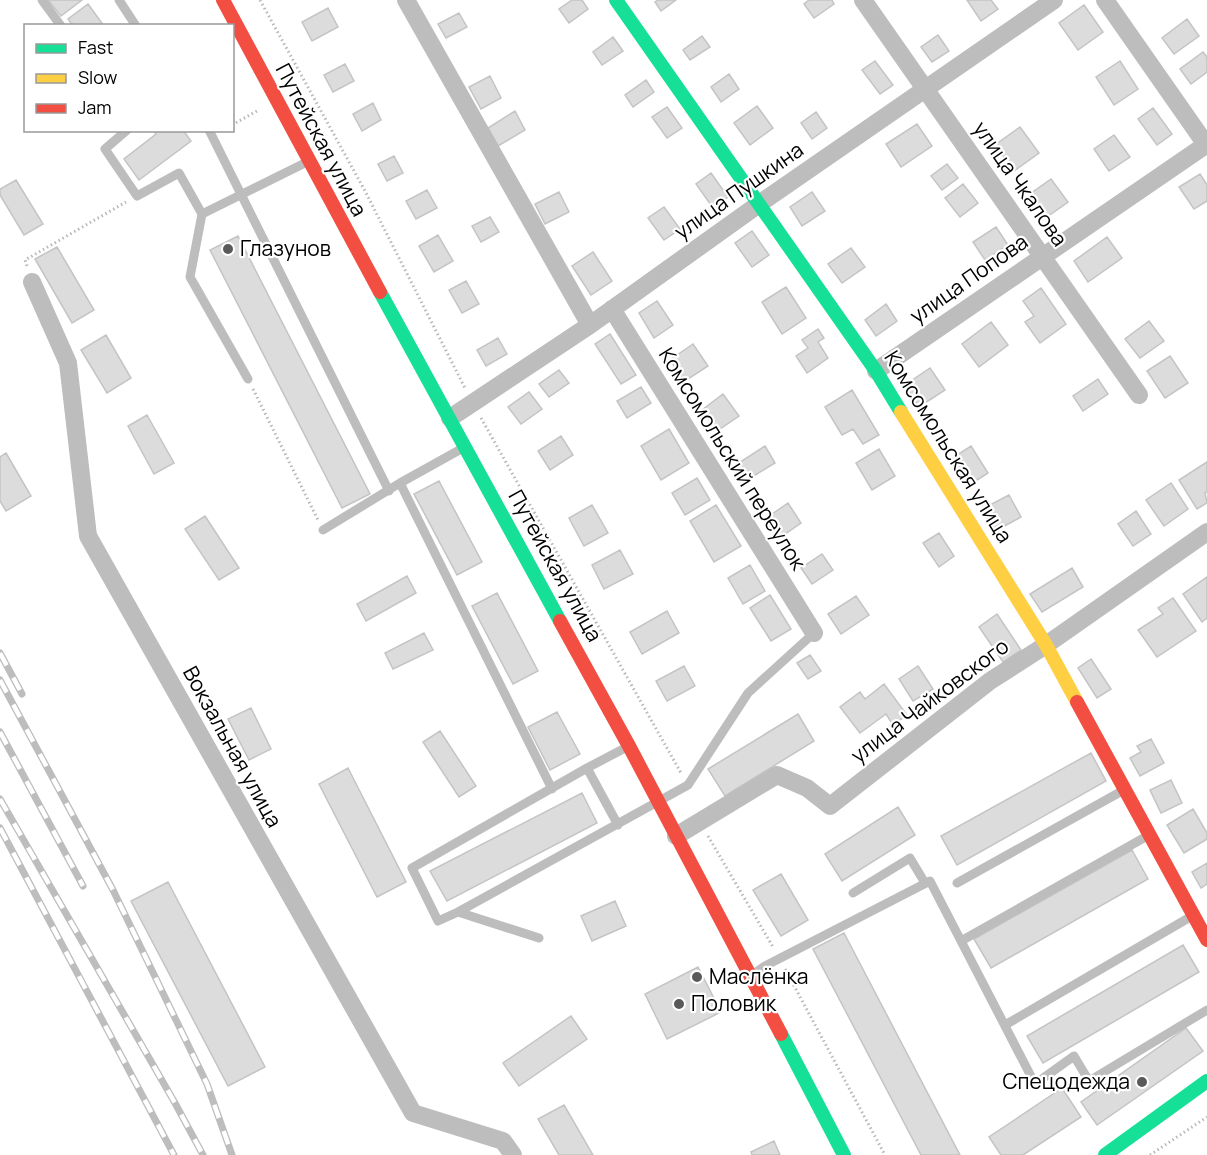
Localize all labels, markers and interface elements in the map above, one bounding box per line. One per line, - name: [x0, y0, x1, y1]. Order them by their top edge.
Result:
- legend: [24, 24, 234, 132]
- text: Fast: [78, 35, 113, 59]
- street label: Путейская улица: [270, 58, 374, 221]
- text: Slow: [78, 65, 118, 89]
- text: Jam: [78, 95, 112, 119]
- street label: улица Чкалова: [967, 115, 1074, 252]
- street label: улица Пушкина: [668, 135, 809, 245]
- street label: улица Попова: [904, 227, 1033, 329]
- place label: Глазунов: [240, 234, 331, 262]
- marker: Глазунов: [221, 242, 235, 256]
- street label: Комсомольский переулок: [653, 342, 813, 575]
- street label: Комсомольская улица: [878, 345, 1019, 548]
- street label: Путейская улица: [503, 485, 609, 646]
- street label: улица Чайковского: [845, 632, 1014, 769]
- street label: Вокзальная улица: [177, 661, 289, 832]
- place label: Маслёнка: [709, 962, 808, 990]
- marker: Маслёнка: [690, 970, 704, 984]
- place label: Половик: [691, 989, 777, 1017]
- marker: Половик: [672, 997, 686, 1011]
- place label: Спецодежда: [1002, 1067, 1130, 1095]
- marker: Спецодежда: [1135, 1075, 1149, 1089]

